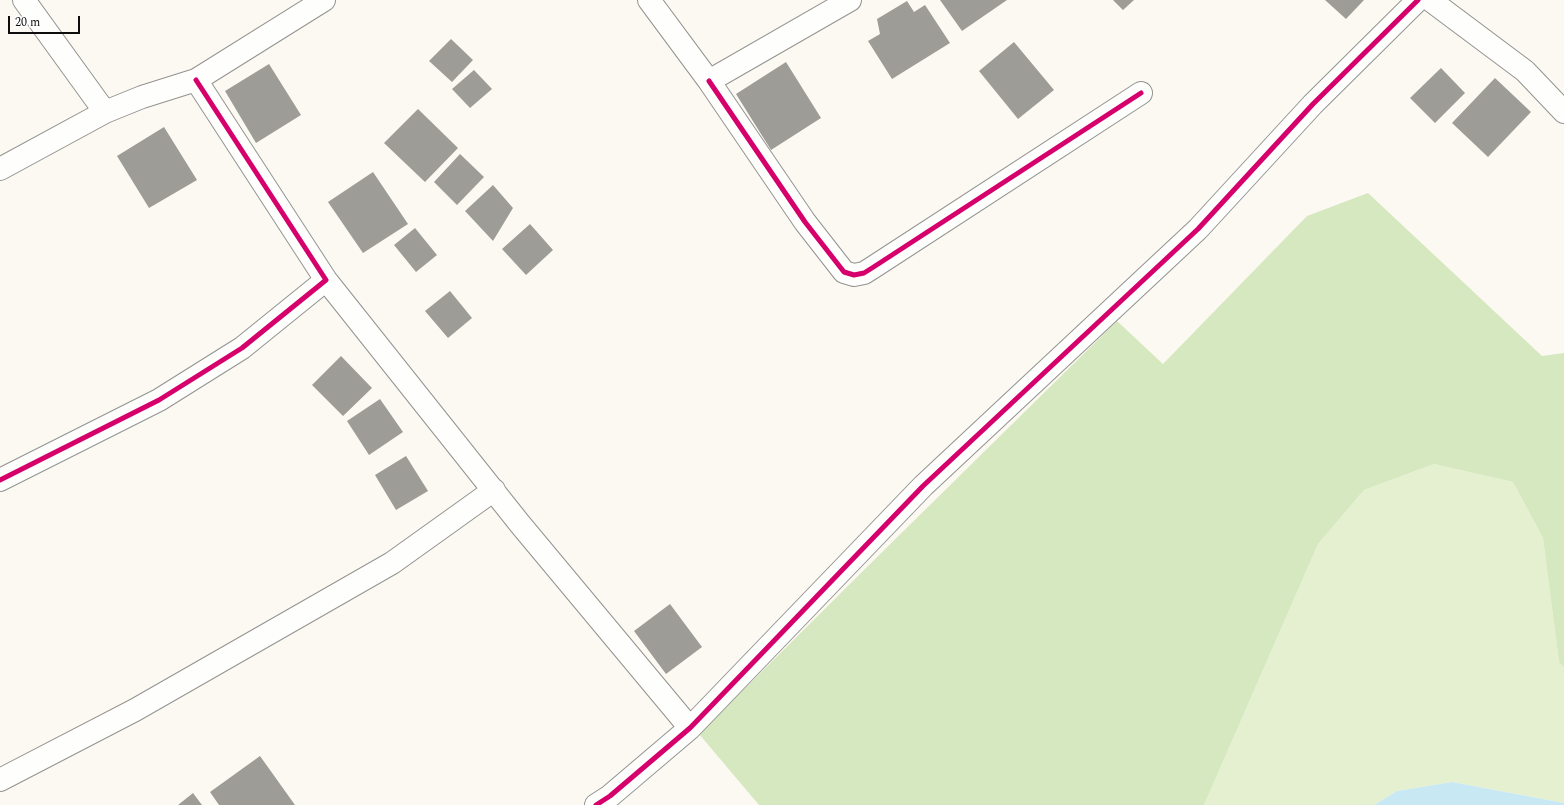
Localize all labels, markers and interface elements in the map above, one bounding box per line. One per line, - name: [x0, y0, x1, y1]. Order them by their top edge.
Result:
- scale bar: [10, 8, 82, 34]
- text: 20 m: [15, 13, 40, 32]

